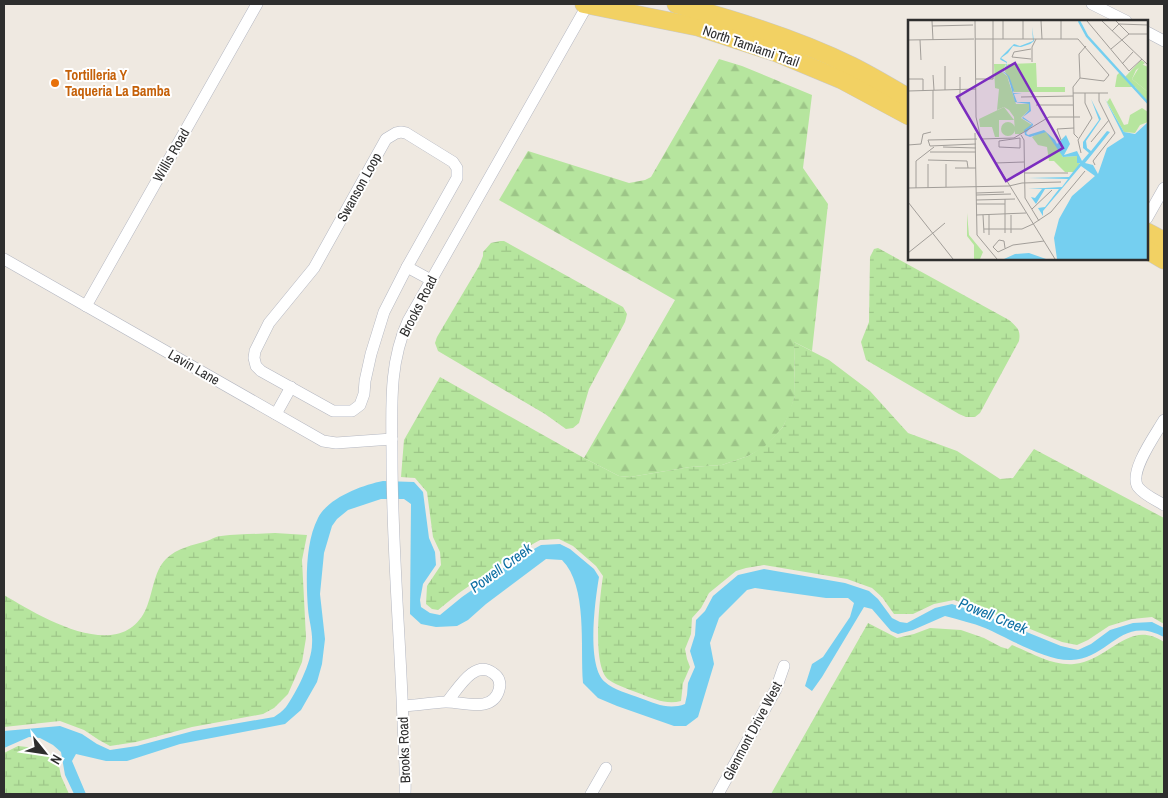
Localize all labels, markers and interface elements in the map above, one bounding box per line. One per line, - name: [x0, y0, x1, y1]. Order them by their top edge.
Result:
- inset map: [908, 20, 1148, 260]
- street label: North Tamiami Trail: [700, 21, 802, 71]
- place label: Tortilleria Y Taqueria La Bamba: [65, 66, 171, 100]
- marker: Tortilleria Y Taqueria La Bamba: [49, 77, 61, 89]
- street label: Willis Road: [149, 125, 193, 185]
- street label: Swanson Loop: [333, 149, 385, 225]
- street label: Brooks Road: [395, 272, 441, 340]
- street label: Lavin Lane: [165, 345, 223, 389]
- water label: Powell Creek: [465, 537, 537, 597]
- water label: Powell Creek: [956, 592, 1031, 639]
- street label: Glenmont Drive West: [718, 678, 786, 784]
- street label: Brooks Road: [394, 717, 414, 783]
- north arrow: [20, 728, 70, 778]
- text: N: [46, 751, 66, 768]

